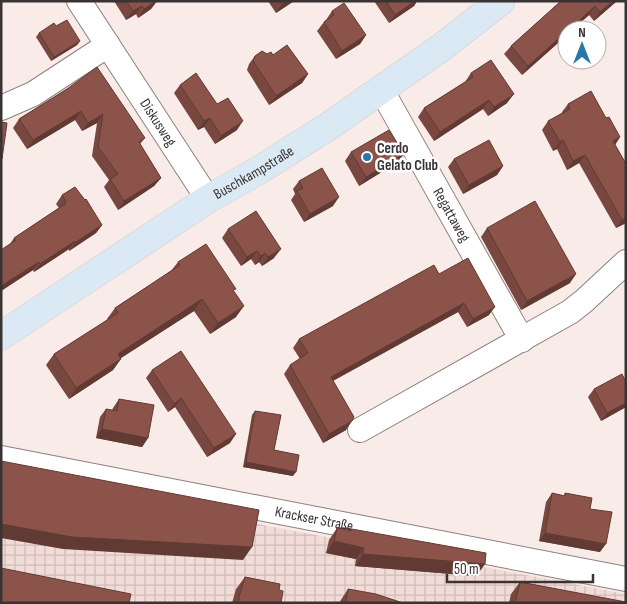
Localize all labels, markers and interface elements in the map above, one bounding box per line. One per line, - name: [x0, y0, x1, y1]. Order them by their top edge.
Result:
- north arrow: [557, 20, 607, 70]
- text: N: [578, 24, 586, 41]
- street label: Diskusweg: [136, 95, 181, 150]
- place label: Cerdo Gelato Club: [377, 139, 438, 175]
- street label: Buschkampstraße: [210, 141, 297, 204]
- marker: Cerdo Gelato Club: [361, 151, 373, 163]
- street label: Regattaweg: [429, 184, 474, 245]
- street label: Krackser Straße: [273, 502, 355, 536]
- scale bar: [447, 552, 593, 584]
- text: 50 m: [454, 560, 479, 579]

